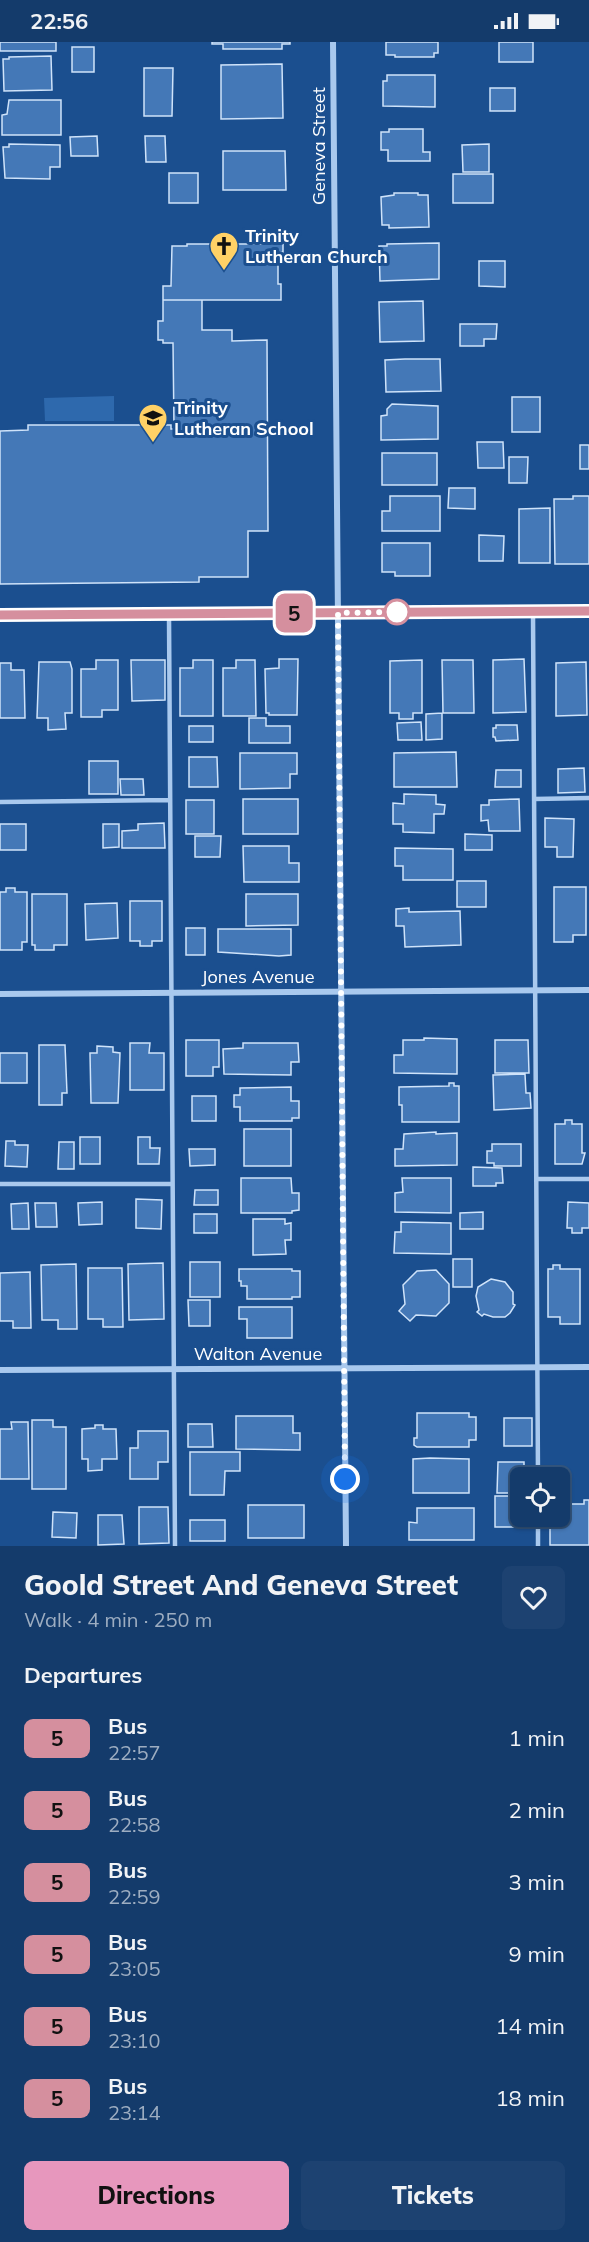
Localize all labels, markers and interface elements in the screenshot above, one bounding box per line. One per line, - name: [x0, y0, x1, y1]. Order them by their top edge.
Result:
- text: 22:56: [30, 7, 88, 35]
- street label: Geneva Street: [307, 87, 330, 205]
- place label: Trinity Lutheran Church: [245, 224, 388, 268]
- church icon: Trinity Lutheran Church: [208, 230, 240, 272]
- place label: Trinity Lutheran School: [174, 396, 314, 440]
- school or university icon: Trinity Lutheran School: [137, 402, 169, 444]
- line badge: 5: [274, 594, 314, 632]
- unlabelled marker: [384, 599, 410, 625]
- text: 5: [288, 600, 300, 626]
- street label: Jones Avenue: [202, 965, 314, 988]
- street label: Walton Avenue: [194, 1342, 322, 1365]
- your location: [330, 1464, 360, 1494]
- map controls: [510, 1467, 570, 1527]
- button: locate: [510, 1467, 570, 1527]
- button: heart: [502, 1566, 565, 1629]
- text: Goold Street And Geneva Street: [24, 1567, 458, 1602]
- text: Walk · 4 min · 250 m: [24, 1607, 212, 1632]
- text: Departures: [24, 1661, 142, 1689]
- text: Bus: [108, 1712, 147, 1740]
- text: 1 min: [509, 1724, 565, 1752]
- text: 5: [51, 1725, 63, 1751]
- text: 22:57: [108, 1740, 161, 1765]
- text: Bus: [108, 1784, 147, 1812]
- text: 2 min: [509, 1796, 565, 1824]
- text: 5: [51, 1797, 63, 1823]
- text: 22:58: [108, 1812, 161, 1837]
- text: Bus: [108, 1856, 147, 1884]
- text: 3 min: [509, 1868, 565, 1896]
- text: 5: [51, 1869, 63, 1895]
- text: 22:59: [108, 1884, 161, 1909]
- text: Bus: [108, 1928, 147, 1956]
- text: 9 min: [509, 1940, 565, 1968]
- text: 5: [51, 1941, 63, 1967]
- text: 23:05: [108, 1956, 161, 1981]
- text: Bus: [108, 2000, 147, 2028]
- text: 14 min: [495, 2012, 565, 2040]
- text: 5: [51, 2013, 63, 2039]
- text: 23:10: [108, 2028, 161, 2053]
- text: Bus: [108, 2072, 147, 2100]
- text: 18 min: [495, 2084, 565, 2112]
- text: 5: [51, 2085, 63, 2111]
- text: 23:14: [108, 2100, 161, 2125]
- button: Directions: [24, 2161, 289, 2230]
- button: Tickets: [301, 2161, 565, 2230]

